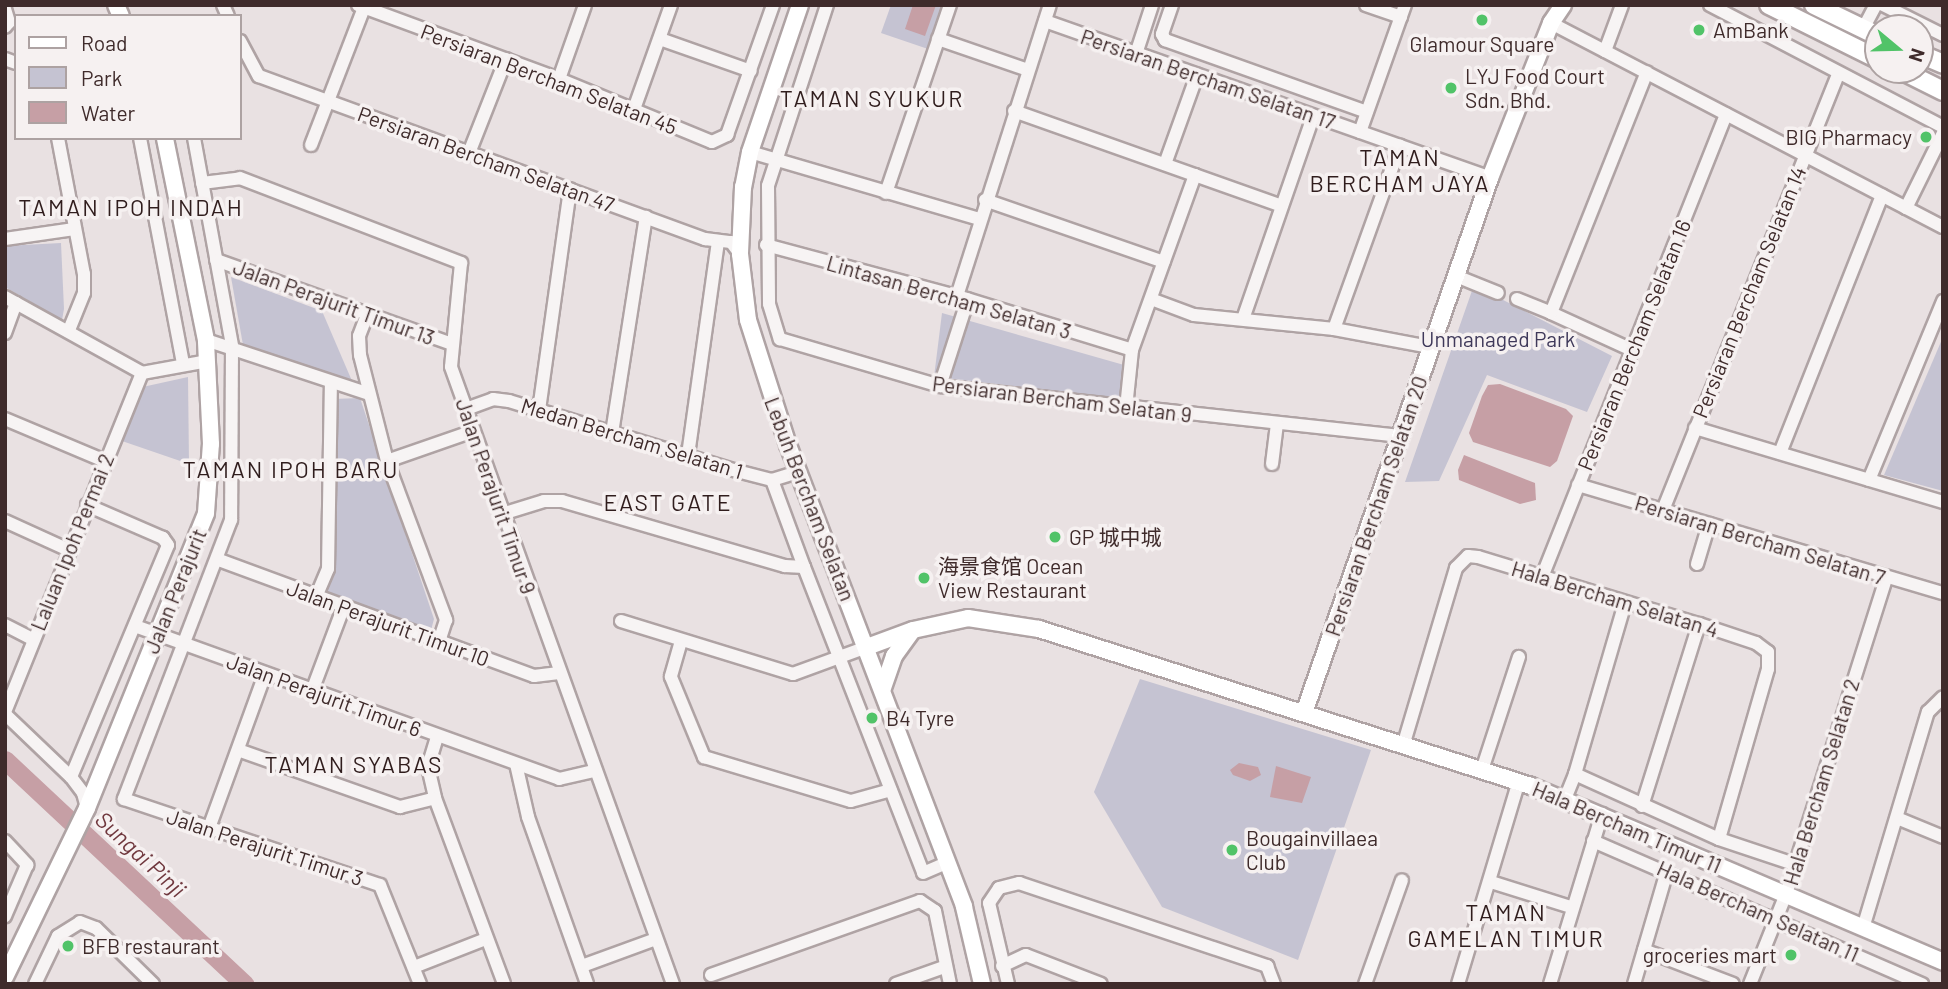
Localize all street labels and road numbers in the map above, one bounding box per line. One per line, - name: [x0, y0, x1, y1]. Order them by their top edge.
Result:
- street label: Persiaran Bercham Selatan 45: [417, 18, 681, 140]
- street label: Persiaran Bercham Selatan 17: [1077, 24, 1339, 134]
- street label: Persiaran Bercham Selatan 47: [354, 101, 618, 217]
- street label: Persiaran Bercham Selatan 14: [1687, 163, 1811, 421]
- street label: Persiaran Bercham Selatan 16: [1572, 216, 1696, 474]
- street label: Lintasan Bercham Selatan 3: [824, 250, 1074, 344]
- street label: Jalan Perajurit Timur 13: [230, 254, 438, 350]
- street label: Persiaran Bercham Selatan 9: [931, 371, 1193, 427]
- street label: Persiaran Bercham Selatan 20: [1320, 373, 1432, 639]
- street label: Medan Bercham Selatan 1: [518, 392, 746, 484]
- street label: Lebuh Bercham Selatan: [759, 393, 861, 605]
- street label: Jalan Perajurit Timur 9: [451, 395, 541, 597]
- street label: Laluan Ipoh Permai 2: [25, 450, 119, 634]
- street label: Persiaran Bercham Selatan 7: [1632, 490, 1888, 590]
- street label: Jalan Perajurit: [138, 525, 212, 657]
- street label: Hala Bercham Selatan 4: [1508, 556, 1722, 642]
- street label: Jalan Perajurit Timur 10: [283, 575, 493, 671]
- street label: Jalan Perajurit Timur 6: [223, 648, 425, 742]
- street label: Hala Bercham Selatan 2: [1778, 676, 1864, 888]
- street label: Hala Bercham Timur 11: [1529, 776, 1725, 878]
- street label: Jalan Perajurit Timur 3: [164, 803, 366, 891]
- street label: Hala Bercham Selatan 11: [1653, 855, 1863, 967]

